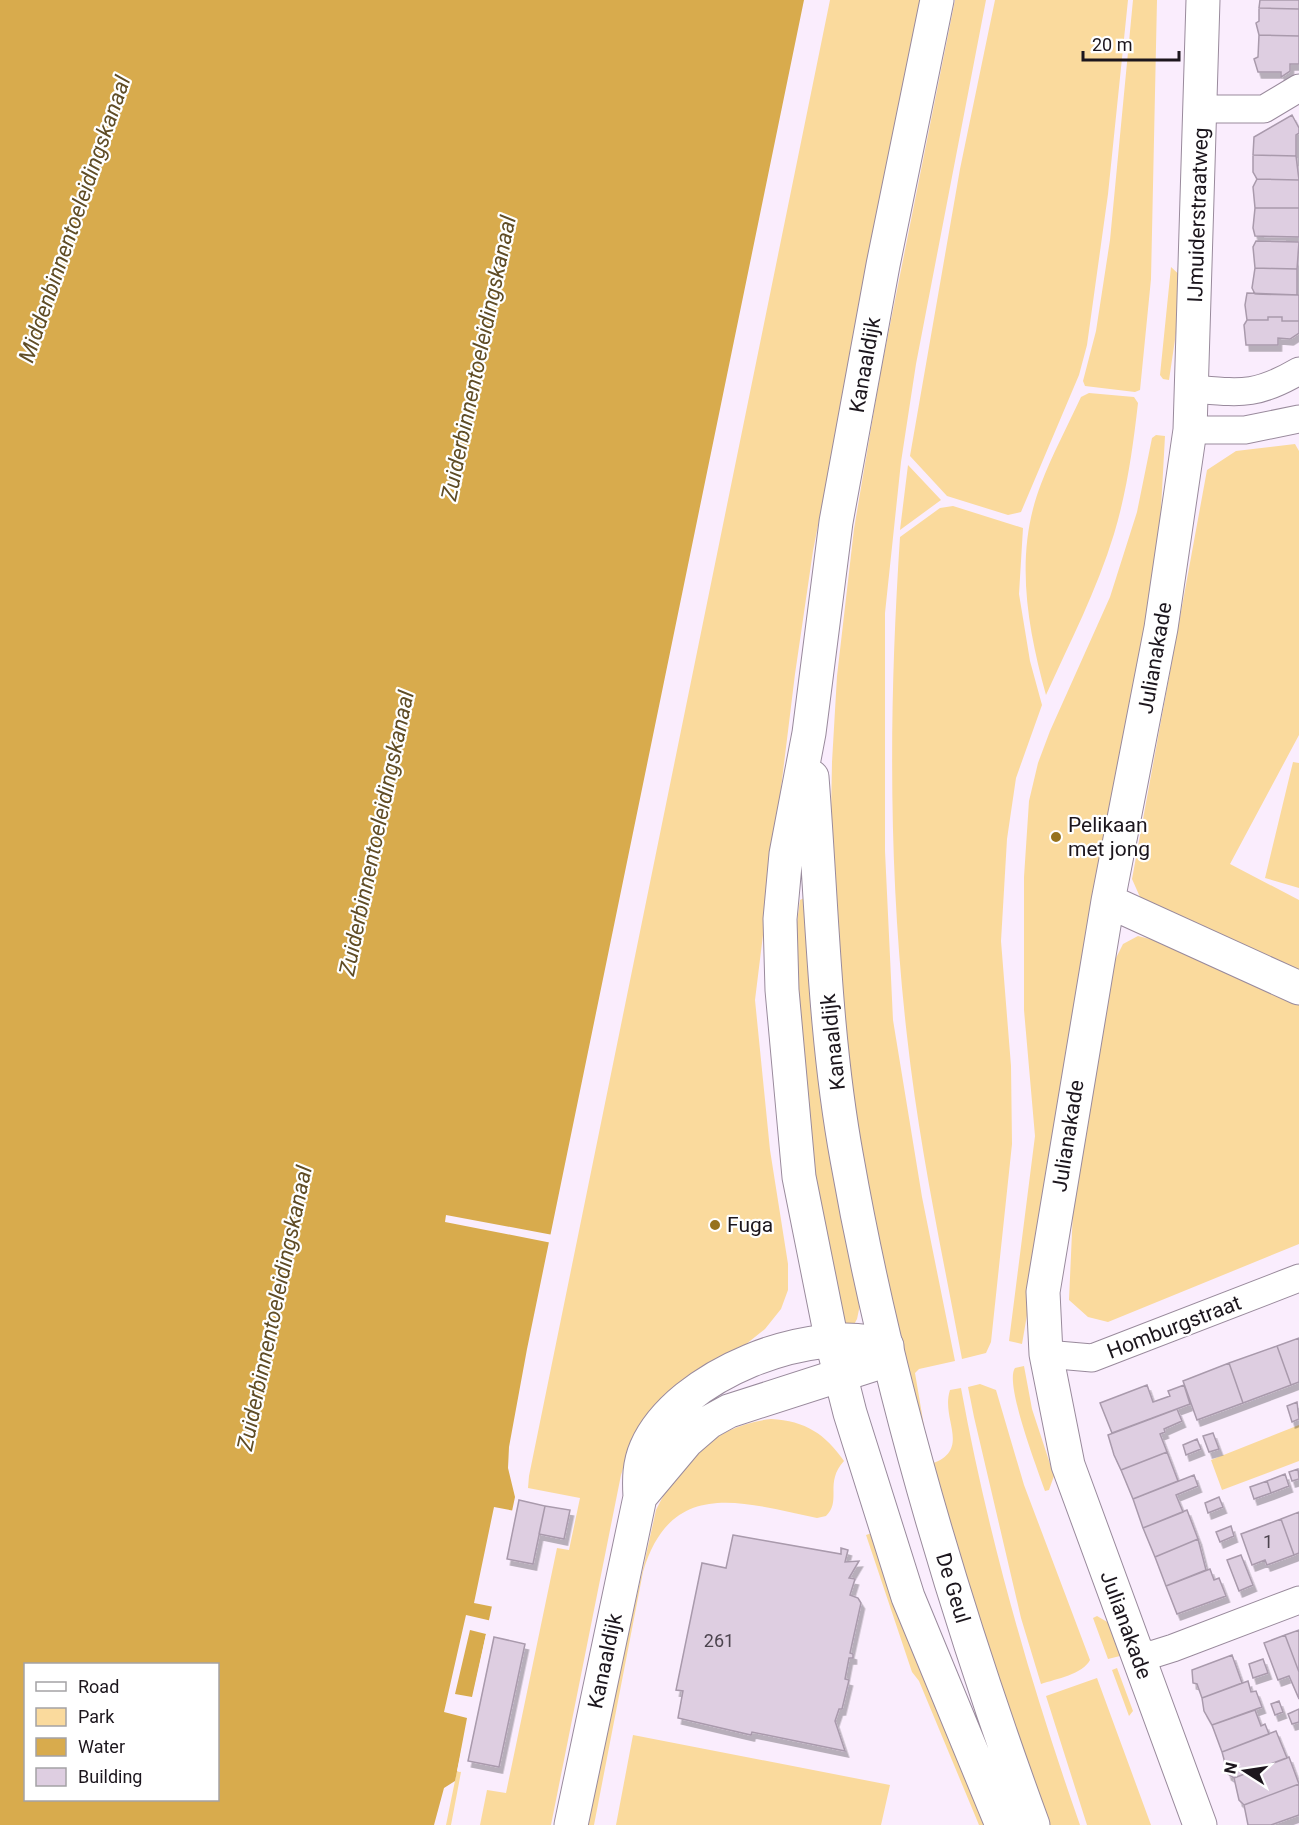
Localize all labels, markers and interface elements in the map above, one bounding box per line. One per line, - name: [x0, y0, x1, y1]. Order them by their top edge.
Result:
- scale bar: [1083, 24, 1179, 62]
- text: 20 m: [1092, 34, 1132, 55]
- water label: Middenbinnentoeleidingskanaal: [14, 72, 136, 366]
- street label: IJmuiderstraatweg: [1183, 127, 1213, 303]
- water label: Zuiderbinnentoeleidingskanaal: [436, 213, 521, 504]
- street label: Kanaaldijk: [845, 315, 885, 415]
- street label: Julianakade: [1133, 600, 1177, 716]
- water label: Zuiderbinnentoeleidingskanaal: [334, 688, 419, 979]
- place label: Pelikaan met jong: [1068, 813, 1150, 861]
- marker: Pelikaan met jong: [1049, 830, 1063, 844]
- street label: Kanaaldijk: [816, 992, 850, 1091]
- street label: Julianakade: [1047, 1078, 1089, 1194]
- water label: Zuiderbinnentoeleidingskanaal: [232, 1163, 317, 1454]
- place label: Fuga: [727, 1213, 773, 1237]
- marker: Fuga: [708, 1218, 722, 1232]
- street label: Homburgstraat: [1104, 1290, 1245, 1364]
- house number: 1: [1263, 1531, 1273, 1552]
- street label: De Geul: [931, 1550, 975, 1626]
- street label: Julianakade: [1095, 1568, 1157, 1682]
- street label: Kanaaldijk: [583, 1611, 627, 1711]
- house number: 261: [704, 1630, 734, 1651]
- legend: [24, 1663, 219, 1801]
- text: Road: [78, 1676, 119, 1697]
- text: Park: [78, 1706, 115, 1727]
- text: Water: [78, 1736, 125, 1757]
- north arrow: [1215, 1741, 1275, 1801]
- text: N: [1220, 1760, 1241, 1775]
- text: Building: [78, 1766, 142, 1787]

